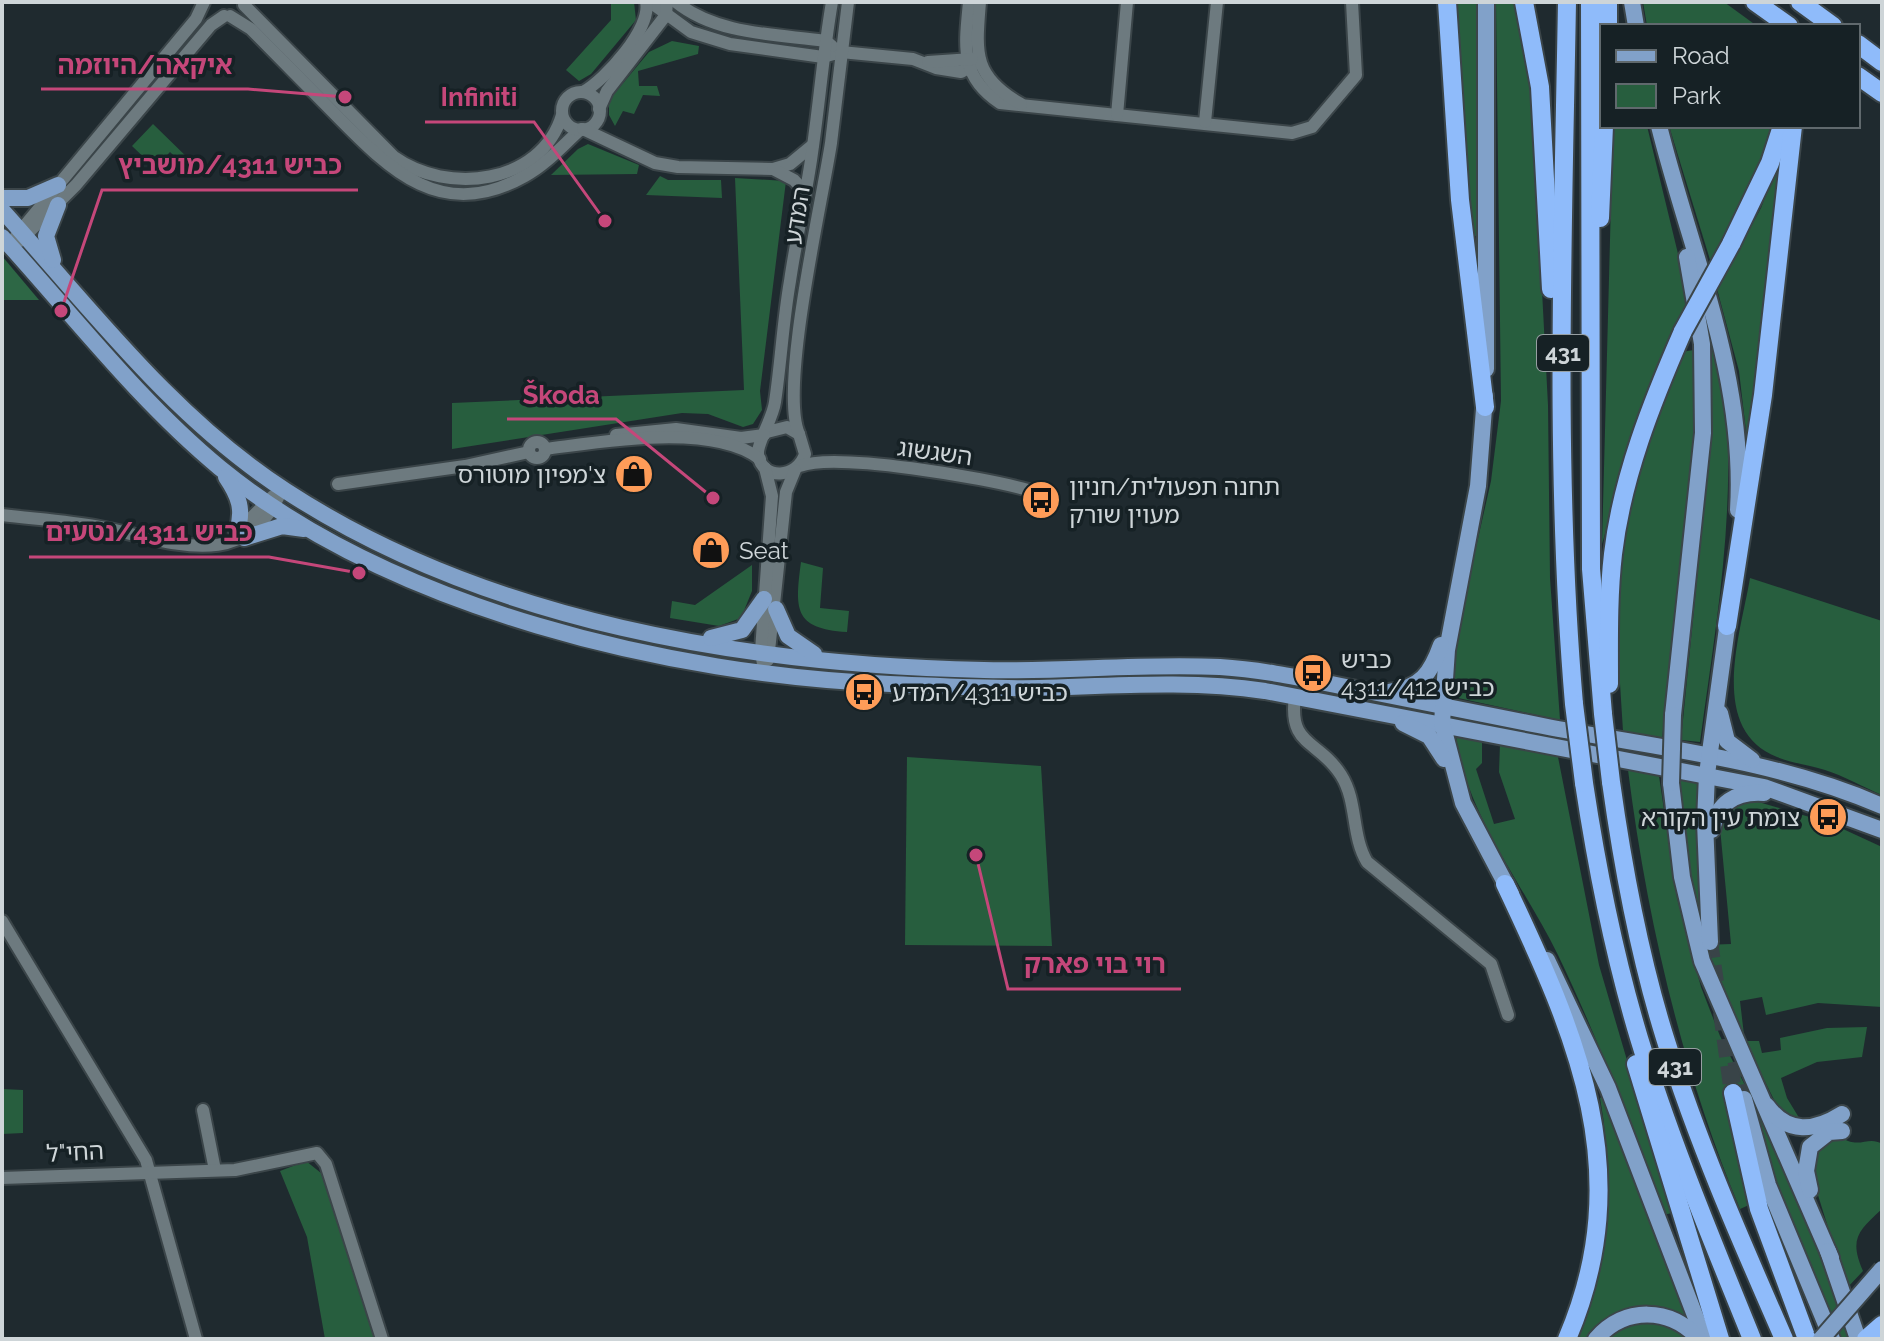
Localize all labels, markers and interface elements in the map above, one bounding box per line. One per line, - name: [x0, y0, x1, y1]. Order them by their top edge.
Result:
- legend: [1600, 24, 1860, 128]
- callout: איקאה/היוזמה: [41, 39, 248, 89]
- text: Road: [1672, 41, 1730, 70]
- text: איקאה/היוזמה: [57, 50, 233, 80]
- callout: Infiniti: [425, 72, 534, 122]
- text: Park: [1672, 81, 1721, 110]
- text: Infiniti: [441, 82, 517, 112]
- callout: כביש 4311/מושביץ: [102, 140, 358, 190]
- text: כביש 4311/מושביץ: [118, 150, 342, 180]
- street label: המדע: [778, 184, 816, 246]
- road number: 431: [1537, 335, 1589, 371]
- callout: Škoda: [507, 369, 616, 419]
- text: Škoda: [522, 379, 600, 410]
- street label: השגשוג: [896, 432, 974, 472]
- shop icon: צ'מפיון מוטורס: [613, 453, 655, 495]
- place label: צ'מפיון מוטורס: [457, 460, 606, 489]
- place label: תחנה תפעולית/חניון מעוין שורק: [1069, 472, 1280, 529]
- bus stop icon: תחנה תפעולית/חניון מעוין שורק: [1020, 479, 1062, 521]
- callout: כביש 4311/נטעים: [29, 507, 269, 557]
- text: כביש 4311/נטעים: [45, 517, 253, 547]
- shop icon: Seat: [690, 529, 732, 571]
- place label: Seat: [739, 536, 789, 565]
- place label: כביש 4311/כביש 412: [1341, 645, 1495, 702]
- bus stop icon: כביש 4311/כביש 412: [1292, 652, 1334, 694]
- bus stop icon: כביש 4311/המדע: [843, 671, 885, 713]
- place label: כביש 4311/המדע: [892, 678, 1068, 707]
- bus stop icon: צומת עין הקורא: [1807, 796, 1849, 838]
- place label: צומת עין הקורא: [1641, 803, 1800, 832]
- callout: רוי בוי פארק: [1008, 939, 1181, 989]
- text: רוי בוי פארק: [1024, 949, 1166, 979]
- road number: 431: [1649, 1049, 1701, 1085]
- street label: החי"ל: [45, 1136, 105, 1168]

